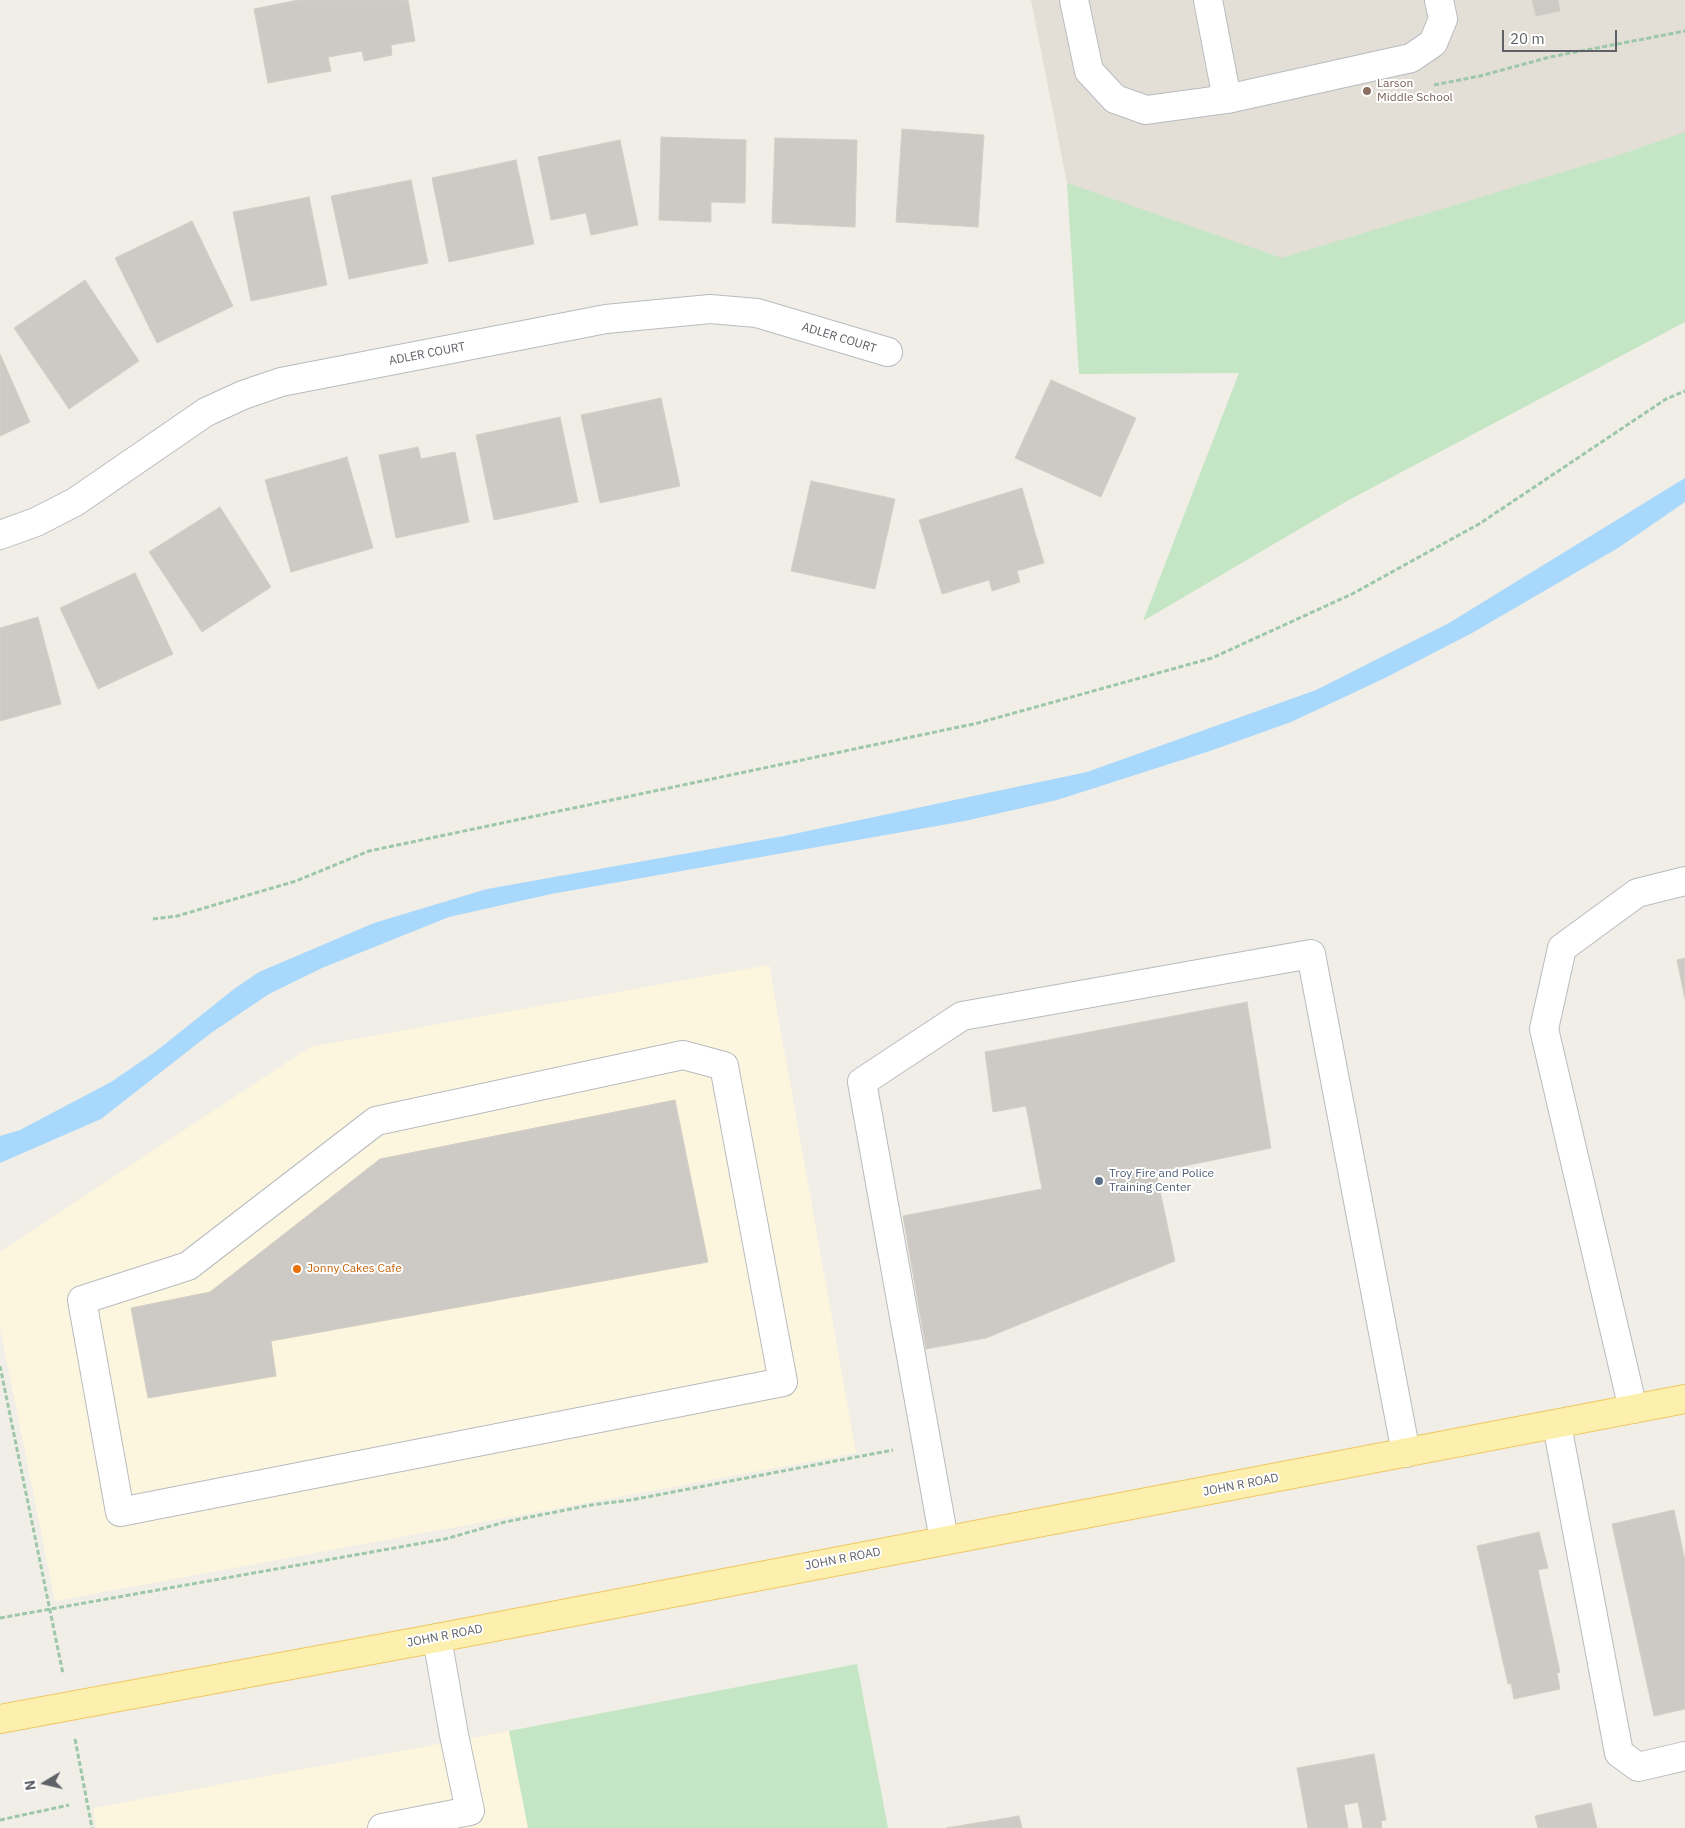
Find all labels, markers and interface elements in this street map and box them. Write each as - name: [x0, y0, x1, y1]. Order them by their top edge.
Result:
- scale bar: [1505, 20, 1620, 52]
- text: 20 m: [1510, 29, 1545, 48]
- place label: Larson Middle School: [1377, 77, 1453, 105]
- marker: Larson Middle School: [1361, 85, 1373, 97]
- street label: ADLER COURT: [800, 320, 878, 356]
- street label: ADLER COURT: [388, 340, 466, 368]
- place label: Troy Fire and Police Training Center: [1109, 1167, 1214, 1195]
- marker: Troy Fire and Police Training Center: [1093, 1175, 1105, 1187]
- place label: Jonny Cakes Cafe: [307, 1262, 402, 1276]
- marker: Jonny Cakes Cafe: [291, 1263, 303, 1275]
- street label: JOHN R ROAD: [1202, 1471, 1280, 1499]
- street label: JOHN R ROAD: [804, 1545, 882, 1573]
- street label: JOHN R ROAD: [406, 1622, 484, 1650]
- north arrow: [20, 1758, 70, 1808]
- text: N: [21, 1779, 40, 1792]

